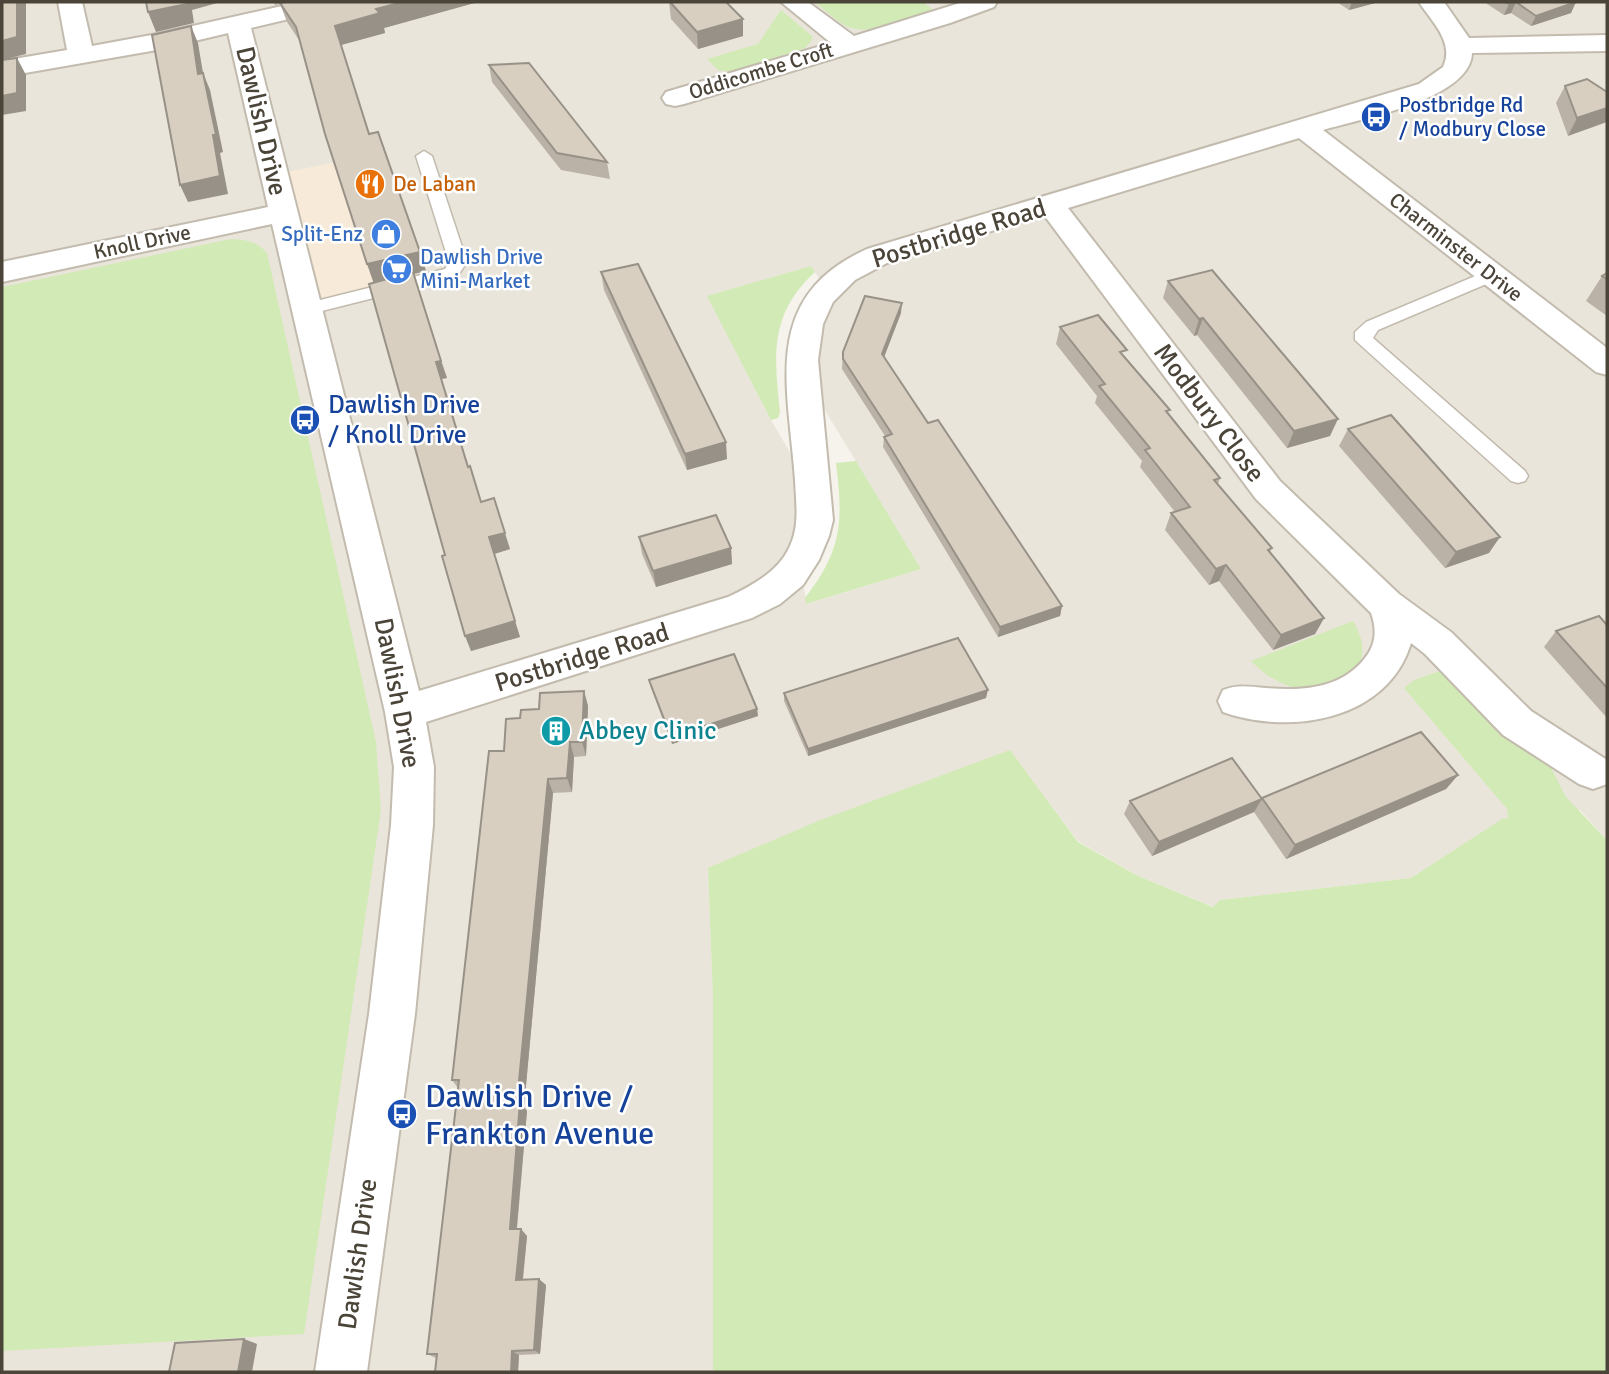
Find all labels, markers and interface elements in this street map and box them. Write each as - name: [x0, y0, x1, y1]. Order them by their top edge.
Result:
- street label: Oddicombe Croft: [686, 37, 837, 105]
- street label: Dawlish Drive: [228, 43, 294, 199]
- place label: Postbridge Rd / Modbury Close: [1399, 92, 1546, 142]
- bus stop icon: Postbridge Rd / Modbury Close: [1359, 100, 1393, 134]
- restaurant icon: De Laban: [353, 167, 387, 201]
- place label: De Laban: [393, 171, 476, 197]
- street label: Charminster Drive: [1384, 187, 1528, 307]
- street label: Postbridge Road: [868, 192, 1050, 276]
- shop icon: Split-Enz: [369, 217, 403, 251]
- street label: Knoll Drive: [91, 219, 193, 265]
- place label: Split-Enz: [281, 221, 363, 247]
- place label: Dawlish Drive Mini-Market: [420, 244, 543, 294]
- supermarket icon: Dawlish Drive Mini-Market: [380, 252, 414, 286]
- street label: Modbury Close: [1146, 337, 1272, 489]
- place label: Dawlish Drive / Knoll Drive: [328, 389, 480, 451]
- bus stop icon: Dawlish Drive / Knoll Drive: [288, 403, 322, 437]
- street label: Dawlish Drive: [367, 615, 427, 771]
- street label: Postbridge Road: [491, 616, 673, 700]
- building icon: Abbey Clinic: [539, 714, 573, 748]
- place label: Abbey Clinic: [579, 715, 717, 747]
- place label: Dawlish Drive / Frankton Avenue: [425, 1077, 654, 1153]
- bus stop icon: Dawlish Drive / Frankton Avenue: [385, 1097, 419, 1131]
- street label: Dawlish Drive: [332, 1176, 384, 1332]

